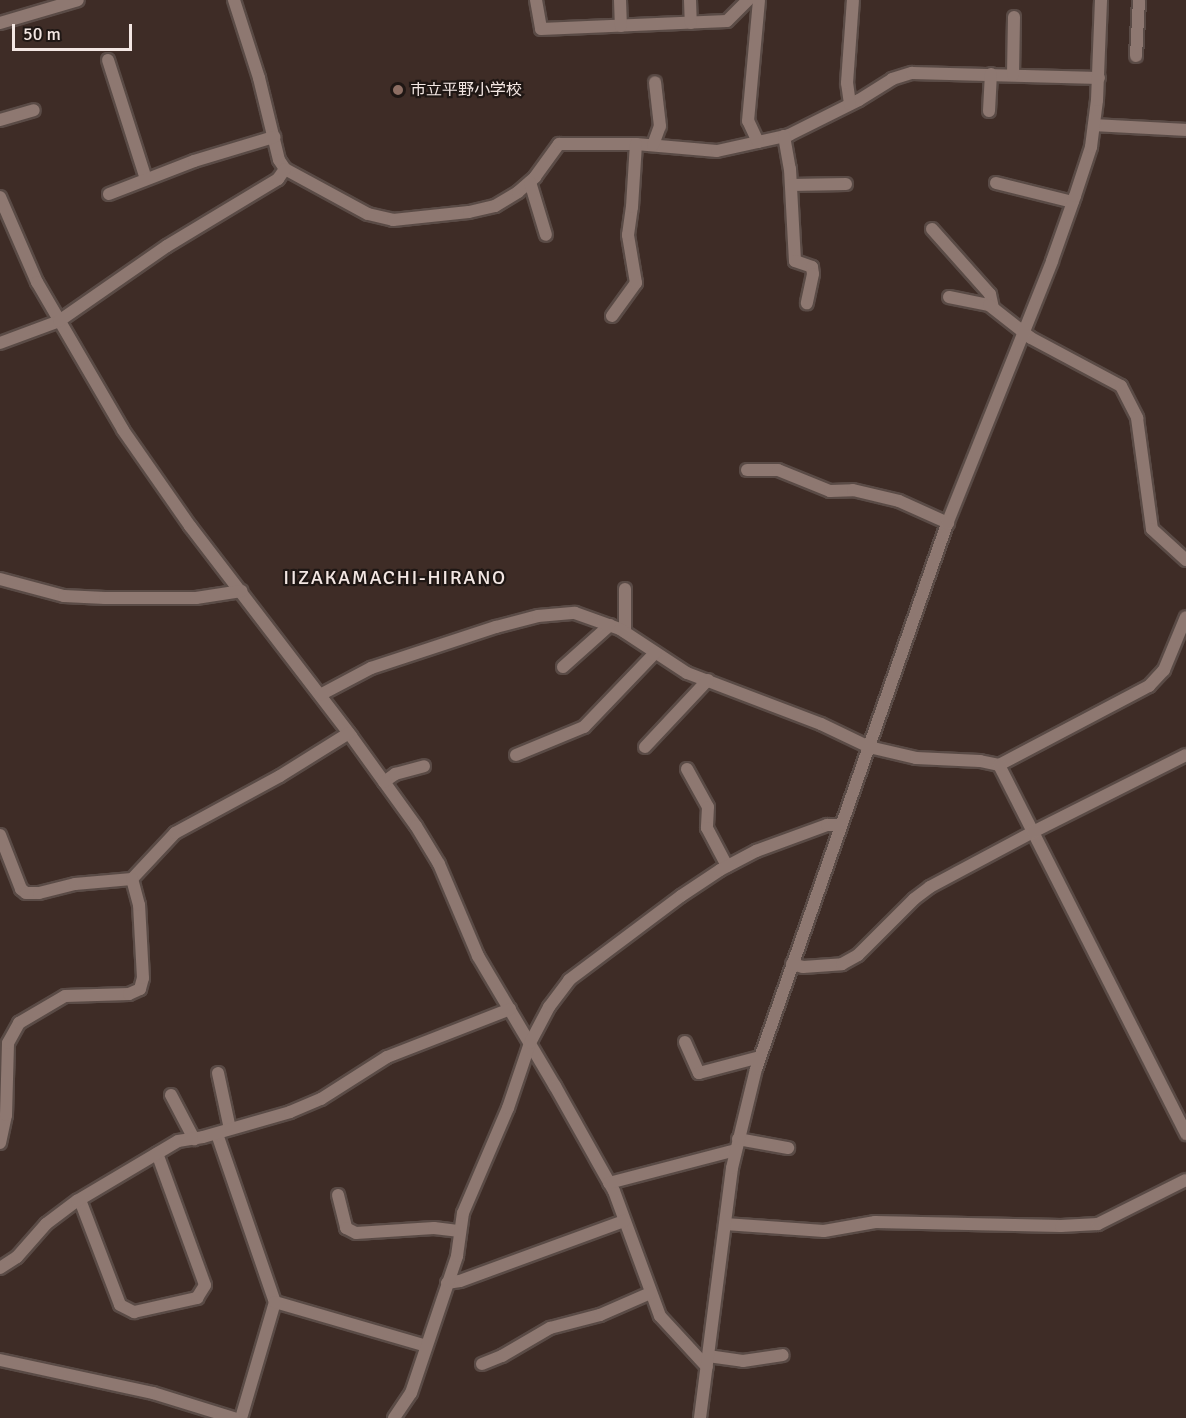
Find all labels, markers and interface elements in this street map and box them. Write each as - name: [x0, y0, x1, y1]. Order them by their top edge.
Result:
- scale bar: [15, 12, 135, 50]
- text: 50 m: [23, 23, 61, 45]
- place label: 市立平野小学校: [410, 80, 522, 100]
- marker: 市立平野小学校: [391, 83, 405, 97]
- district label: IIZAKAMACHI-HIRANO: [283, 565, 507, 589]

